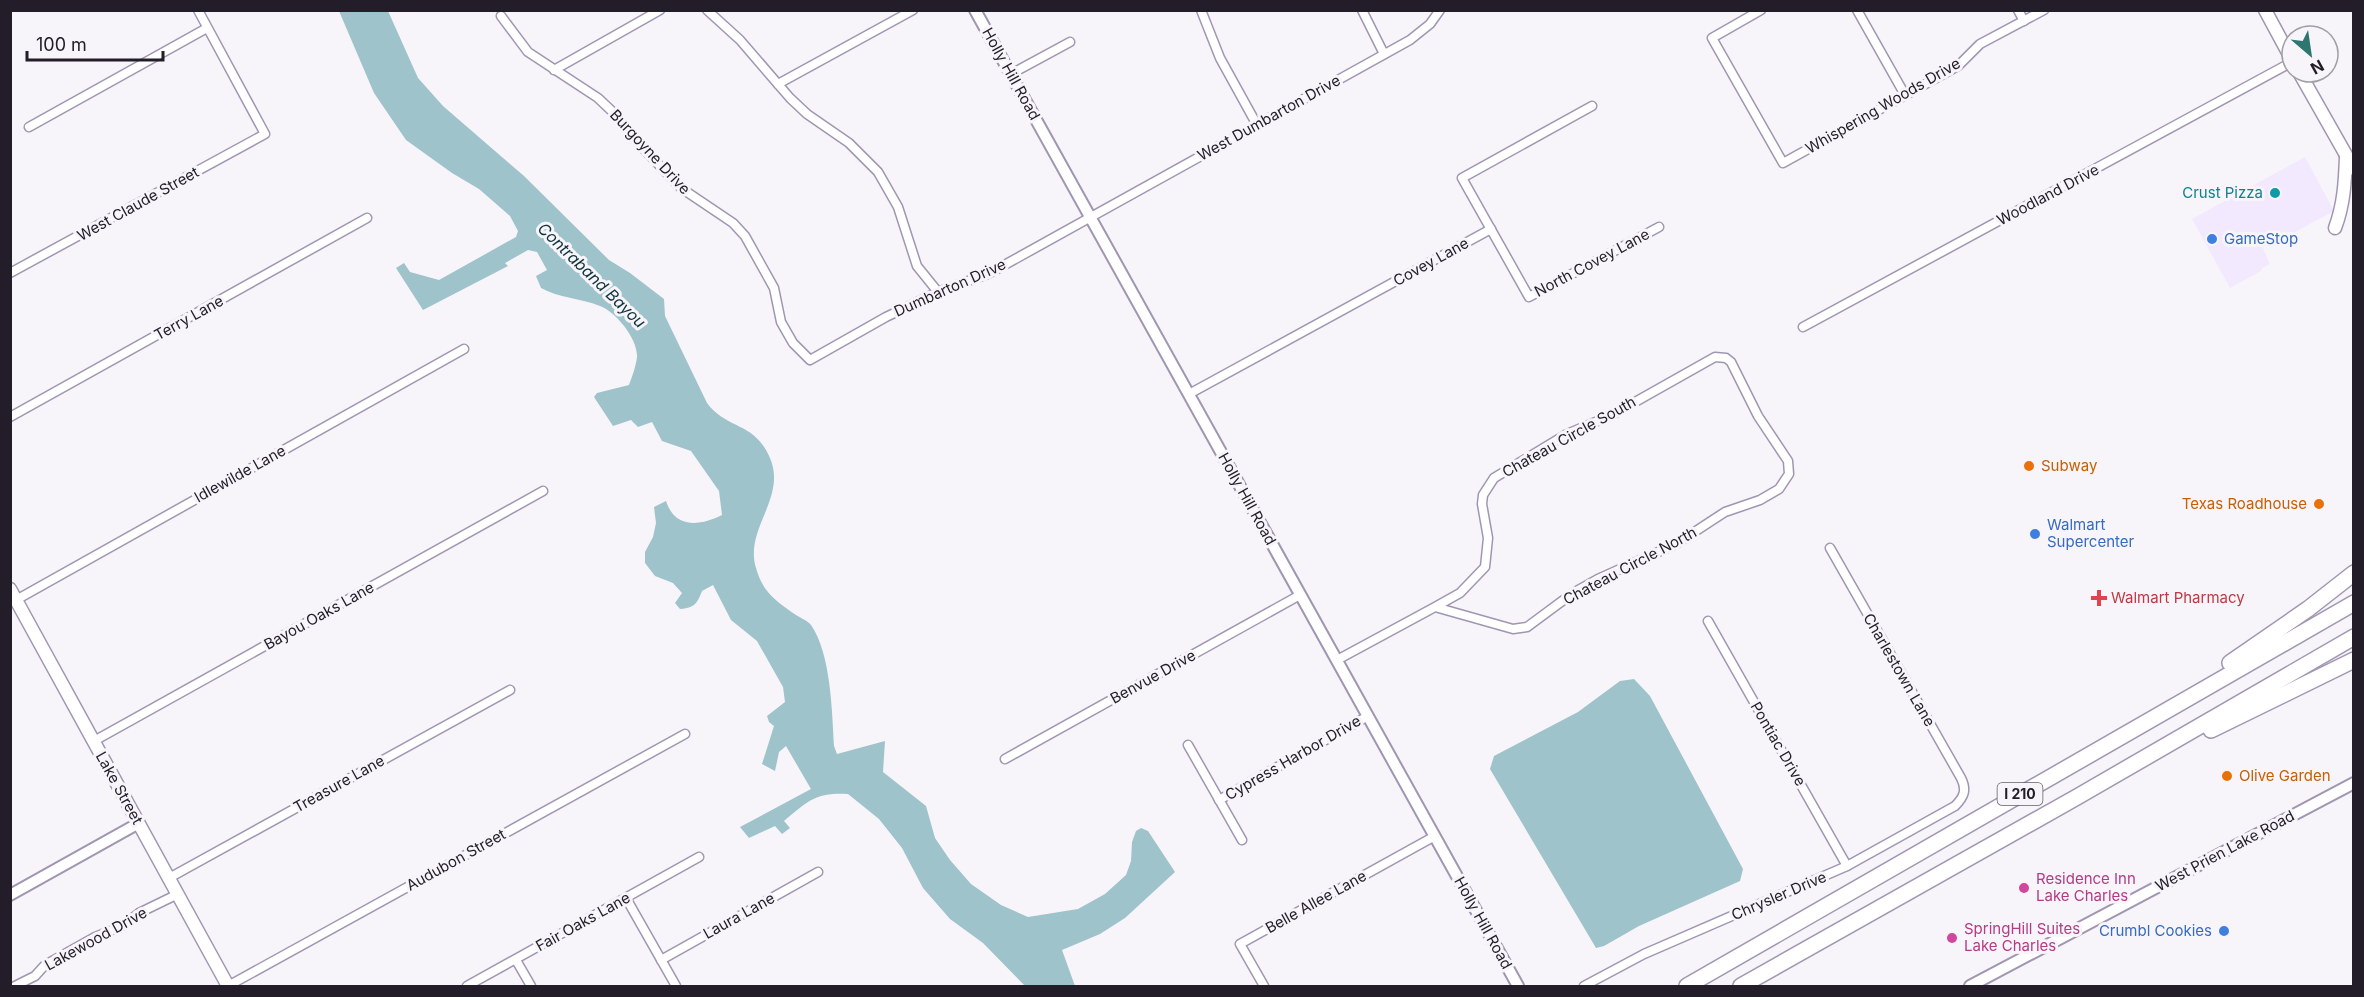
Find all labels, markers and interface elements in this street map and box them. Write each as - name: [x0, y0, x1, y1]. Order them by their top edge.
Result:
- scale bar: [27, 24, 164, 62]
- street label: Holly Hill Road: [978, 24, 1045, 123]
- north arrow: [2280, 24, 2340, 84]
- text: 100 m: [36, 34, 87, 55]
- street label: Whispering Woods Drive: [1802, 53, 1963, 158]
- text: N: [2307, 55, 2327, 79]
- street label: West Dumbarton Drive: [1194, 70, 1343, 165]
- street label: Burgoyne Drive: [606, 105, 695, 198]
- street label: Woodland Drive: [1994, 160, 2102, 229]
- street label: West Claude Street: [74, 162, 202, 245]
- place label: Crust Pizza: [2182, 183, 2263, 202]
- marker: Crust Pizza: [2268, 186, 2282, 200]
- water label: Contraband Bayou: [534, 218, 650, 332]
- street label: North Covey Lane: [1531, 224, 1653, 301]
- place label: GameStop: [2224, 229, 2298, 248]
- marker: GameStop: [2205, 232, 2219, 246]
- street label: Covey Lane: [1390, 233, 1472, 290]
- street label: Dumbarton Drive: [891, 254, 1009, 321]
- street label: Terry Lane: [151, 291, 227, 344]
- street label: Chateau Circle South: [1499, 392, 1639, 481]
- street label: Idlewilde Lane: [191, 441, 289, 506]
- street label: Holly Hill Road: [1214, 449, 1281, 548]
- place label: Subway: [2041, 456, 2098, 475]
- marker: Subway: [2022, 459, 2036, 473]
- place label: Texas Roadhouse: [2182, 494, 2307, 513]
- marker: Texas Roadhouse: [2312, 497, 2326, 511]
- place label: Walmart Supercenter: [2047, 515, 2135, 551]
- street label: Chateau Circle North: [1560, 522, 1700, 609]
- marker: Walmart Supercenter: [2028, 527, 2042, 541]
- street label: Bayou Oaks Lane: [260, 577, 377, 654]
- place label: Walmart Pharmacy: [2111, 588, 2245, 607]
- marker: Walmart Pharmacy: [2092, 591, 2106, 605]
- street label: Charlestown Lane: [1859, 610, 1940, 730]
- street label: Benvue Drive: [1107, 645, 1199, 708]
- street label: Pontiac Drive: [1747, 698, 1810, 789]
- street label: Cypress Harbor Drive: [1222, 711, 1364, 804]
- street label: Lake Street: [92, 748, 147, 827]
- street label: Treasure Lane: [290, 751, 388, 816]
- place label: Olive Garden: [2239, 766, 2331, 785]
- marker: Olive Garden: [2220, 769, 2234, 783]
- road number: I 210: [1998, 783, 2042, 805]
- street label: West Prien Lake Road: [2152, 806, 2298, 895]
- street label: Audubon Street: [403, 824, 509, 895]
- street label: Belle Allee Lane: [1262, 866, 1370, 937]
- street label: Chrysler Drive: [1728, 867, 1829, 924]
- place label: Residence Inn Lake Charles: [2036, 869, 2136, 905]
- street label: Holly Hill Road: [1450, 873, 1517, 972]
- marker: Residence Inn Lake Charles: [2017, 881, 2031, 895]
- street label: Fair Oaks Lane: [532, 888, 633, 955]
- street label: Laura Lane: [700, 888, 778, 943]
- street label: Lakewood Drive: [41, 903, 150, 974]
- place label: SpringHill Suites Lake Charles: [1964, 919, 2080, 955]
- place label: Crumbl Cookies: [2099, 921, 2212, 940]
- marker: Crumbl Cookies: [2217, 924, 2231, 938]
- marker: SpringHill Suites Lake Charles: [1945, 931, 1959, 945]

